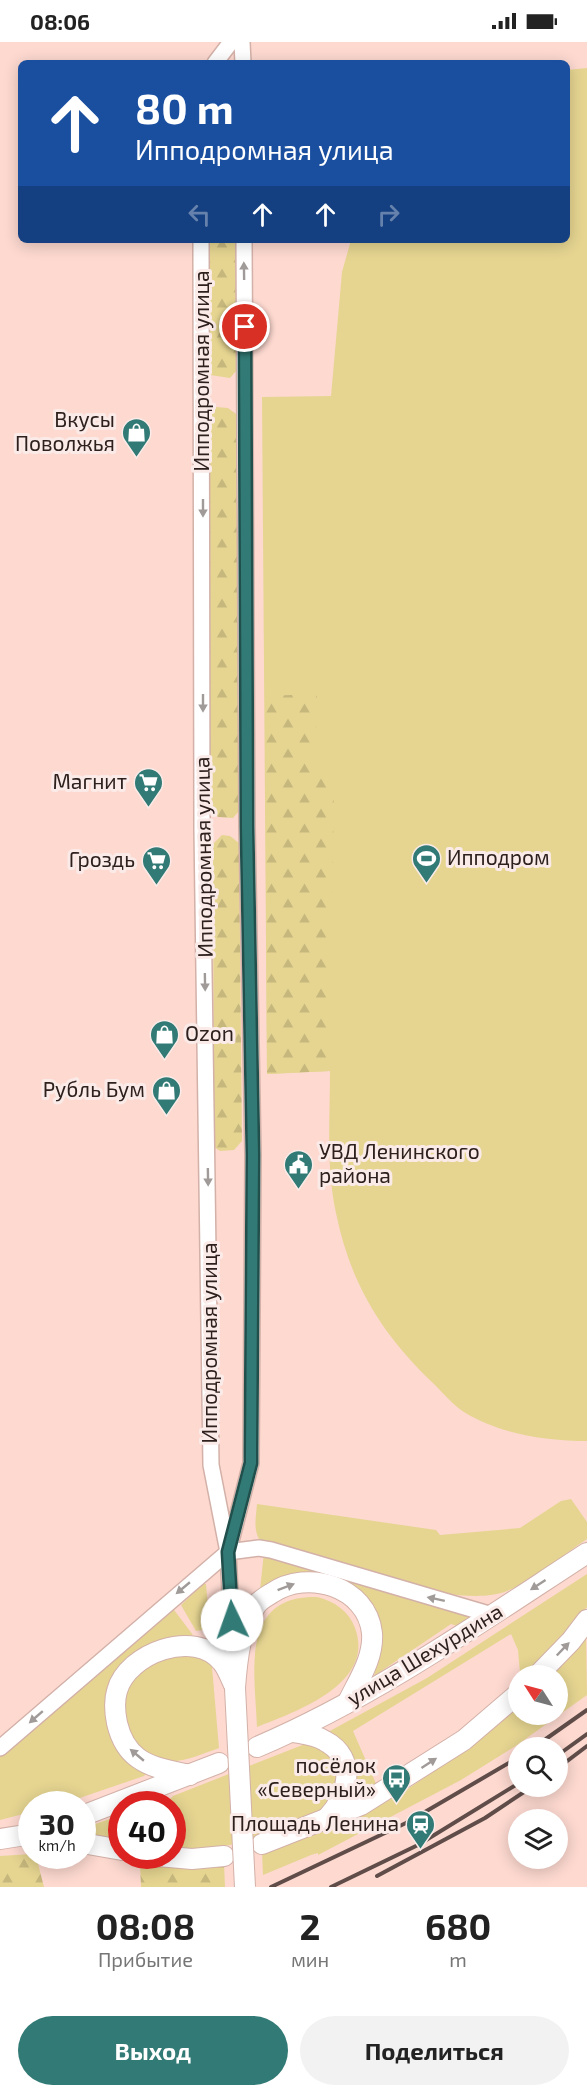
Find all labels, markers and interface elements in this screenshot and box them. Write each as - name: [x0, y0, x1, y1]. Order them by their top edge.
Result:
- text: 08:06: [30, 8, 90, 34]
- text: 80 m: [135, 82, 234, 132]
- icon: ahead: [36, 84, 114, 162]
- text: Ипподромная улица: [135, 133, 394, 165]
- icon: left: [183, 198, 216, 231]
- icon: ahead: [246, 198, 279, 231]
- icon: ahead: [309, 198, 342, 231]
- icon: right: [372, 198, 405, 231]
- one-way arrow: [239, 261, 249, 280]
- street label: Ипподромная улица: [188, 270, 214, 472]
- pin: [219, 301, 270, 352]
- icon: arrive: [228, 310, 261, 343]
- place label: Вкусы Поволжья: [15, 406, 115, 455]
- shop icon: Вкусы Поволжья: [120, 416, 152, 458]
- one-way arrow: [198, 499, 207, 518]
- one-way arrow: [198, 694, 208, 713]
- street label: Ипподромная улица: [188, 756, 218, 958]
- supermarket icon: Магнит: [132, 766, 164, 808]
- place label: Магнит: [52, 768, 127, 793]
- sports icon: Ипподром: [410, 842, 442, 884]
- supermarket icon: Гроздь: [140, 844, 172, 886]
- place label: Ипподром: [447, 844, 550, 869]
- place label: Гроздь: [69, 846, 135, 871]
- one-way arrow: [200, 973, 210, 992]
- shop icon: Ozon: [148, 1018, 180, 1060]
- place label: Ozon: [185, 1020, 234, 1045]
- shop icon: Рубль Бум: [150, 1074, 182, 1116]
- place label: Рубль Бум: [43, 1076, 145, 1102]
- place label: УВД Ленинского района: [319, 1138, 480, 1187]
- public building icon: УВД Ленинского района: [282, 1148, 314, 1190]
- one-way arrow: [204, 1168, 213, 1187]
- street label: Ипподромная улица: [196, 1242, 222, 1444]
- one-way arrow: [530, 1579, 546, 1590]
- one-way arrow: [277, 1581, 295, 1591]
- one-way arrow: [175, 1582, 191, 1595]
- position arrow: [200, 1588, 264, 1652]
- one-way arrow: [426, 1594, 445, 1603]
- street label: улица Шехурдина: [342, 1597, 507, 1711]
- one-way arrow: [556, 1642, 570, 1656]
- north arrow: [508, 1665, 568, 1725]
- map controls: [508, 1665, 568, 1869]
- one-way arrow: [29, 1710, 44, 1723]
- button: search: [508, 1737, 568, 1797]
- one-way arrow: [129, 1748, 145, 1761]
- place label: посёлок «Северный»: [258, 1752, 376, 1801]
- one-way arrow: [421, 1757, 437, 1768]
- bus stop icon: посёлок «Северный»: [381, 1762, 413, 1804]
- speed limit sign: 40: [108, 1791, 186, 1869]
- text: 30: [39, 1805, 75, 1841]
- station icon: Площадь Ленина: [404, 1808, 436, 1850]
- button: layers: [508, 1809, 568, 1869]
- place label: Площадь Ленина: [231, 1810, 399, 1835]
- text: km/h: [38, 1836, 76, 1854]
- text: 08:08: [96, 1904, 195, 1947]
- text: 2: [300, 1904, 321, 1947]
- text: 680: [425, 1904, 491, 1947]
- text: Прибытие: [98, 1947, 193, 1971]
- text: мин: [291, 1947, 329, 1971]
- text: m: [449, 1947, 467, 1971]
- button: Выход: [18, 2016, 288, 2085]
- button: Поделиться: [300, 2016, 569, 2085]

